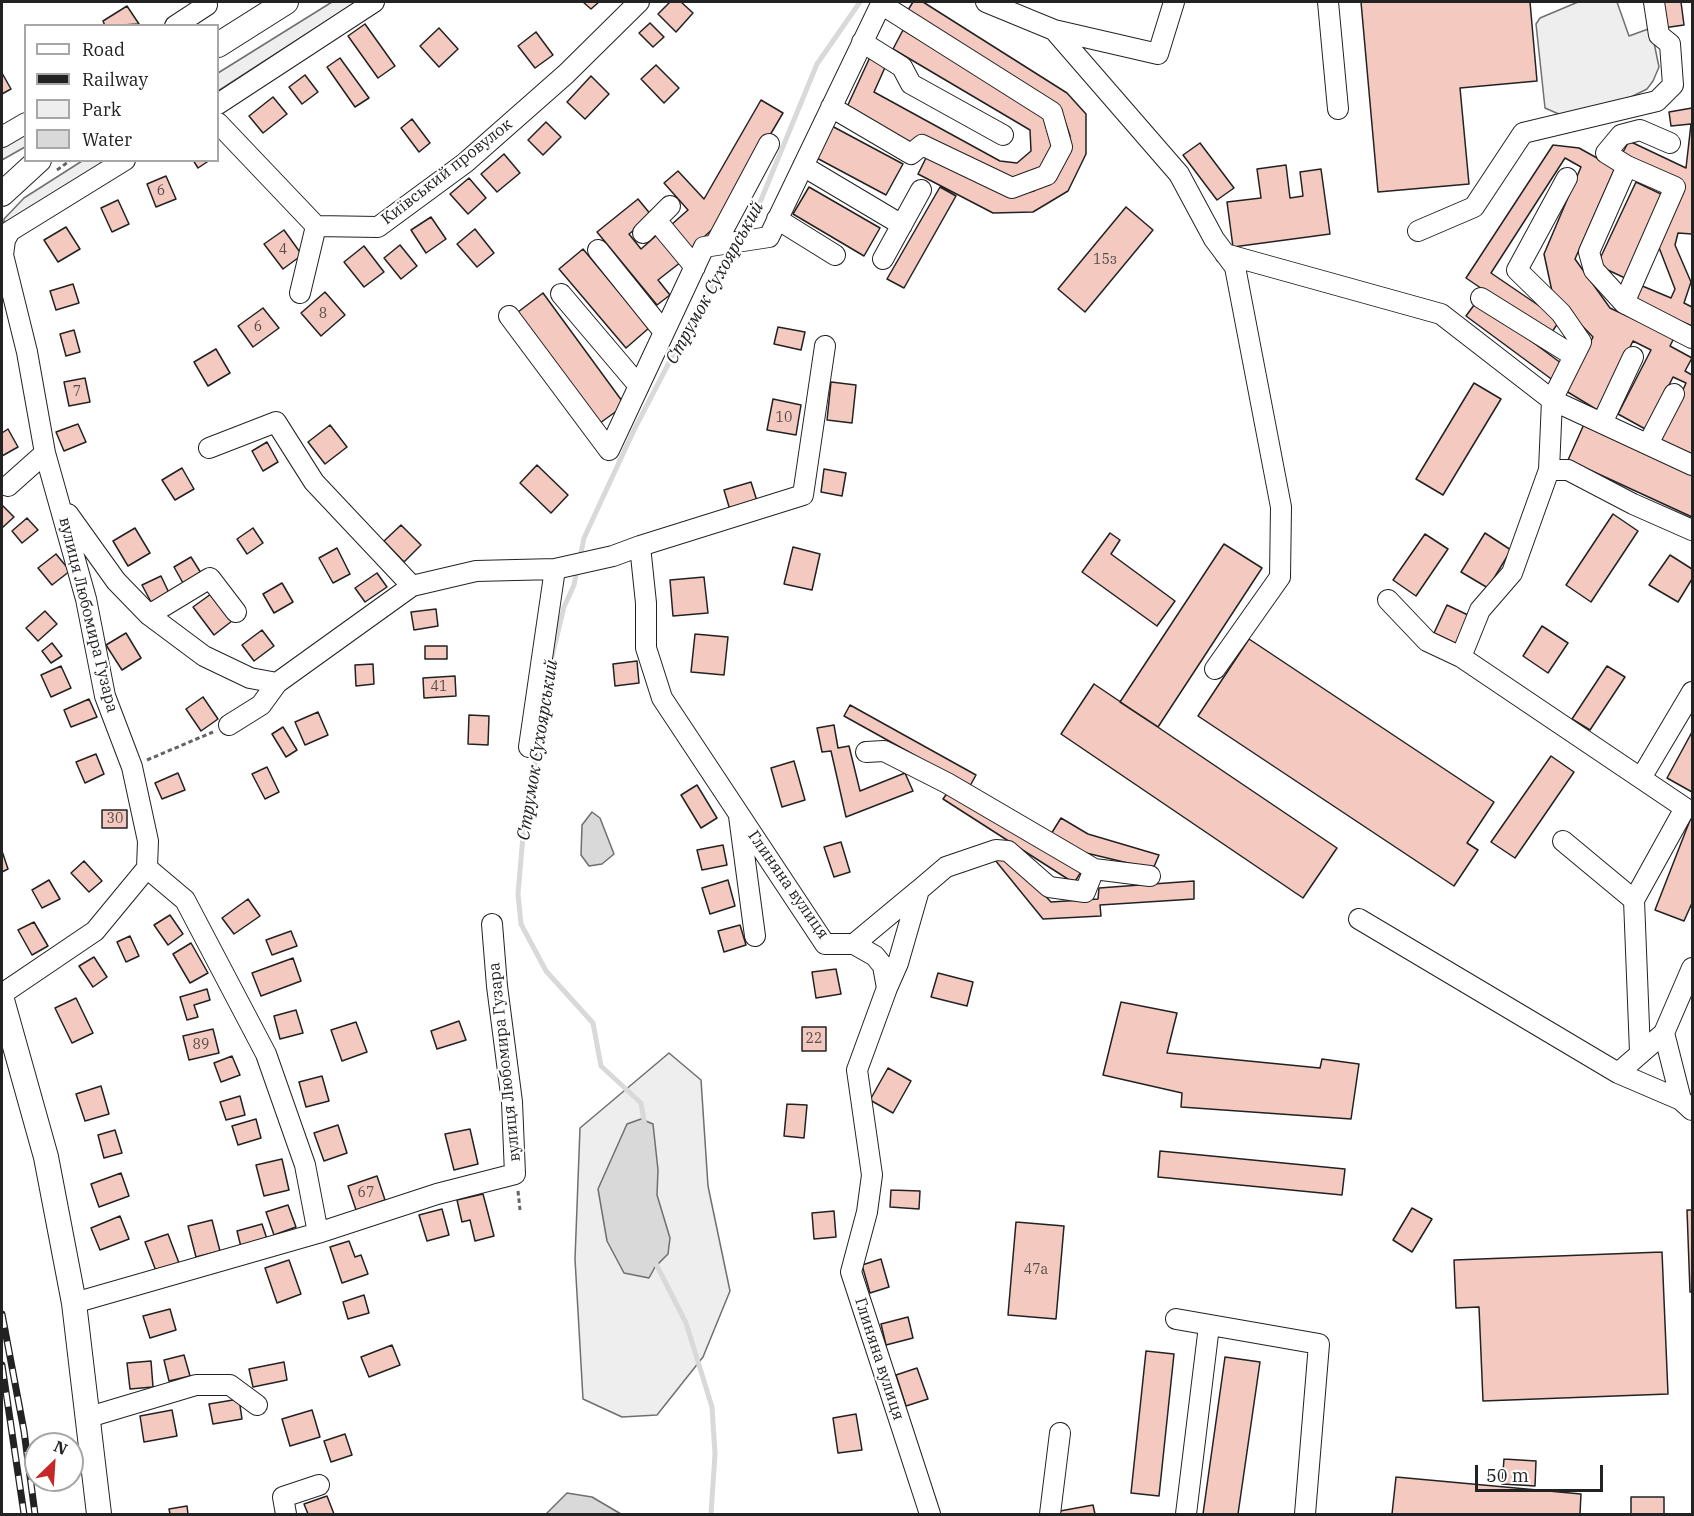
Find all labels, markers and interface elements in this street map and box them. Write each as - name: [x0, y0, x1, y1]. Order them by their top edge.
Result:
- legend: [24, 24, 219, 162]
- text: Road: [82, 38, 125, 61]
- text: Railway: [82, 68, 148, 91]
- text: Park: [82, 98, 121, 121]
- street label: Київський провулок: [378, 115, 516, 229]
- text: Water: [82, 128, 132, 151]
- house number: 6: [157, 183, 165, 199]
- water label: Струмок Сухоярський: [661, 198, 769, 368]
- house number: 4: [279, 242, 287, 258]
- house number: 15з: [1093, 252, 1117, 268]
- house number: 8: [319, 306, 327, 322]
- house number: 6: [254, 319, 262, 335]
- house number: 7: [73, 384, 81, 400]
- house number: 10: [776, 410, 792, 426]
- street label: вулиця Любомира Гузара: [54, 515, 122, 715]
- water label: Струмок Сухоярський: [513, 658, 563, 842]
- house number: 41: [431, 679, 447, 695]
- house number: 30: [107, 811, 123, 827]
- street label: Глиняна вулиця: [744, 827, 832, 943]
- street label: вулиця Любомира Гузара: [485, 961, 525, 1163]
- house number: 22: [806, 1031, 822, 1047]
- house number: 89: [193, 1037, 209, 1053]
- house number: 67: [358, 1185, 374, 1201]
- house number: 47а: [1024, 1262, 1048, 1278]
- street label: Глиняна вулиця: [850, 1295, 908, 1423]
- north arrow: [24, 1432, 84, 1492]
- text: N: [51, 1436, 71, 1459]
- scale bar: [1478, 1453, 1606, 1491]
- text: 50 m: [1486, 1464, 1529, 1487]

